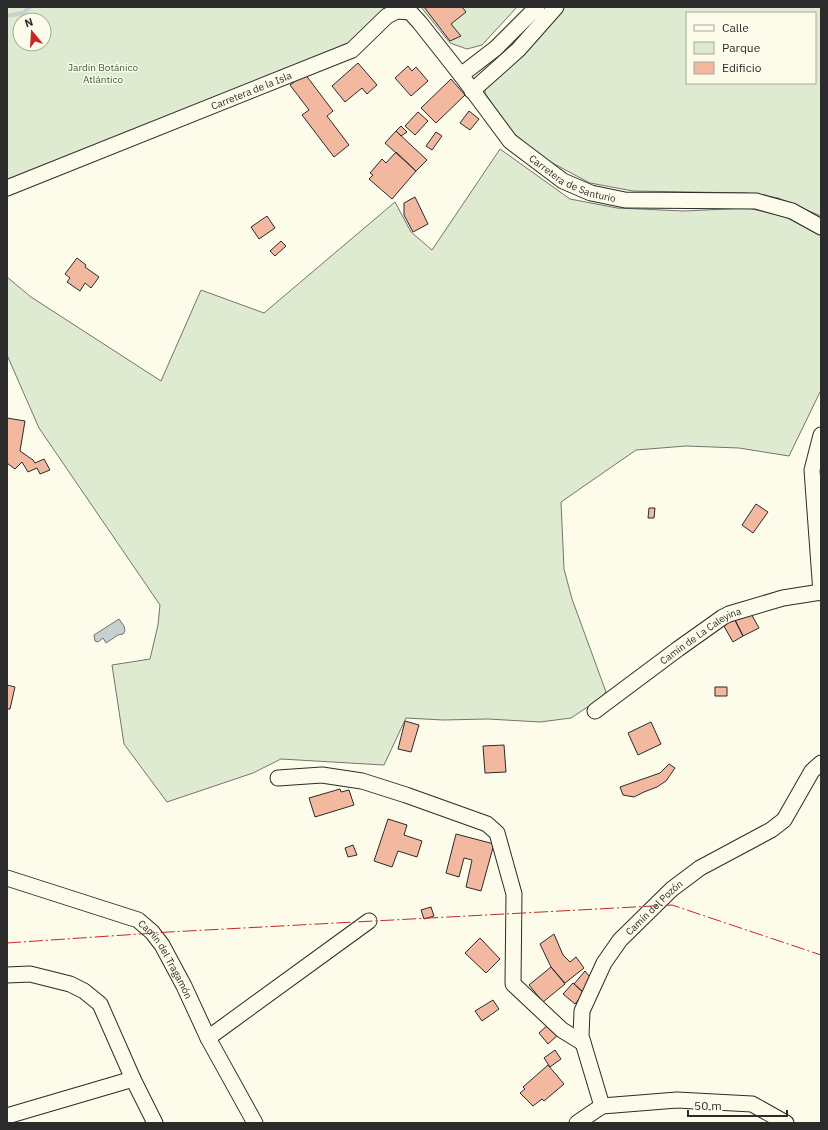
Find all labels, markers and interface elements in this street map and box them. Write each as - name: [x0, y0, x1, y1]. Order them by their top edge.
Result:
- north arrow: [12, 12, 52, 52]
- legend: [686, 12, 816, 84]
- text: N: [23, 15, 35, 30]
- text: Calle: [722, 20, 749, 35]
- text: Parque: [722, 40, 761, 55]
- text: Edificio: [722, 60, 762, 75]
- park label: Jardín Botánico Atlántico: [68, 61, 138, 86]
- street label: Carretera de la Isla: [209, 68, 294, 112]
- street label: Carretera de Santurio: [527, 151, 618, 205]
- street label: Camín de La Caleyina: [657, 604, 743, 667]
- street label: Camín del Pozón: [622, 877, 685, 938]
- street label: Camín del Tragamón: [136, 917, 195, 1001]
- scale bar: [688, 1092, 787, 1118]
- text: 50 m: [694, 1098, 722, 1113]

